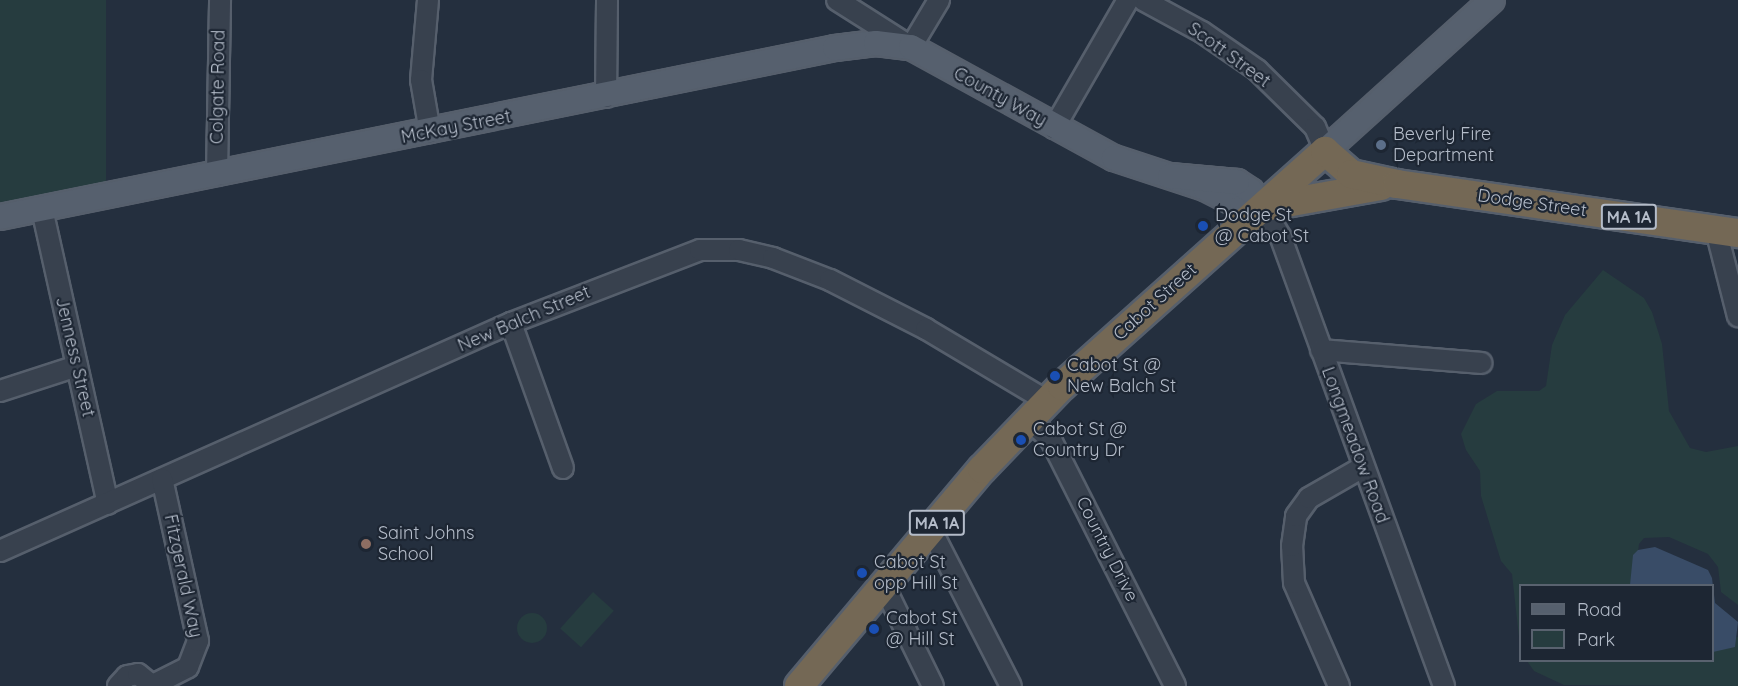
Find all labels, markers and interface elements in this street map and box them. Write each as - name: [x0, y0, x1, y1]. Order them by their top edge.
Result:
- street label: Scott Street: [1184, 18, 1274, 92]
- street label: Colgate Road: [206, 30, 230, 144]
- street label: County Way: [950, 63, 1050, 131]
- street label: McKay Street: [399, 106, 513, 148]
- place label: Beverly Fire Department: [1393, 124, 1494, 166]
- marker: Beverly Fire Department: [1374, 138, 1388, 152]
- street label: Dodge Street: [1476, 185, 1588, 221]
- road number: MA 1A: [1600, 204, 1658, 230]
- place label: Dodge St @ Cabot St: [1215, 205, 1309, 248]
- marker: Dodge St @ Cabot St: [1196, 219, 1210, 233]
- street label: Cabot Street: [1109, 259, 1201, 345]
- street label: New Balch Street: [454, 281, 594, 357]
- street label: Jenness Street: [51, 295, 99, 419]
- place label: Cabot St @ New Balch St: [1067, 355, 1176, 398]
- street label: Longmeadow Road: [1317, 364, 1393, 526]
- marker: Cabot St @ New Balch St: [1048, 369, 1062, 383]
- place label: Cabot St @ Country Dr: [1033, 419, 1127, 462]
- marker: Cabot St @ Country Dr: [1014, 433, 1028, 447]
- street label: Country Drive: [1071, 493, 1143, 605]
- road number: MA 1A: [908, 510, 966, 536]
- street label: Fitzgerald Way: [159, 512, 207, 640]
- place label: Saint Johns School: [378, 523, 475, 566]
- marker: Saint Johns School: [359, 537, 373, 551]
- place label: Cabot St opp Hill St: [874, 552, 958, 594]
- marker: Cabot St opp Hill St: [855, 566, 869, 580]
- legend: [1519, 584, 1714, 662]
- text: Road: [1577, 598, 1622, 621]
- place label: Cabot St @ Hill St: [886, 608, 958, 650]
- marker: Cabot St @ Hill St: [867, 622, 881, 636]
- text: Park: [1577, 628, 1615, 651]

